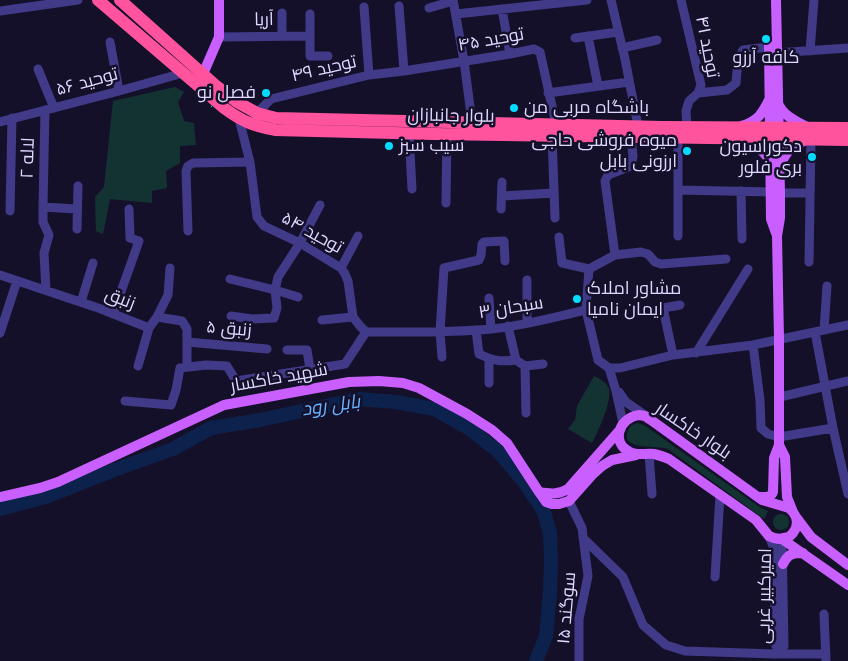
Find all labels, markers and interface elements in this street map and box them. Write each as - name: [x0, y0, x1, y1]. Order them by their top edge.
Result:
- street label: آریا: [254, 9, 274, 31]
- street label: توحید ۴۱: [690, 14, 724, 80]
- street label: توحید ۴۵: [456, 24, 526, 56]
- marker: کافه آرزو: [760, 33, 772, 45]
- place label: کافه آرزو: [733, 47, 799, 69]
- street label: توحید ۴۹: [289, 51, 359, 87]
- street label: توحید ۵۶: [54, 63, 120, 101]
- place label: فصل نو: [197, 82, 256, 104]
- marker: فصل نو: [260, 87, 272, 99]
- place label: باشگاه مربی من: [524, 97, 649, 119]
- marker: باشگاه مربی من: [508, 102, 520, 114]
- street label: بلوار جانبازان: [407, 104, 495, 128]
- place label: میوه فروشی حاجی ارزونی بابل: [531, 130, 677, 172]
- place label: سیب سبز: [399, 135, 464, 157]
- place label: دکوراسیون بری فلور: [720, 136, 802, 178]
- street label: لاله ۲: [16, 137, 40, 179]
- marker: سیب سبز: [383, 140, 395, 152]
- marker: میوه فروشی حاجی ارزونی بابل: [681, 145, 693, 157]
- marker: دکوراسیون بری فلور: [806, 151, 818, 163]
- street label: توحید ۵۴: [278, 207, 346, 259]
- place label: مشاور املاک ایمان نامیا: [587, 278, 681, 320]
- street label: زنبق: [102, 283, 138, 315]
- street label: سبحان ۳: [477, 292, 545, 324]
- marker: مشاور املاک ایمان نامیا: [571, 293, 583, 305]
- street label: زنبق ۵: [205, 316, 253, 342]
- street label: شهید خاکسار: [229, 359, 329, 397]
- water label: بابل رود: [300, 391, 362, 421]
- street label: بلوار خاکسار: [651, 398, 735, 464]
- street label: امیرکبیر غربی: [753, 548, 777, 644]
- street label: سوگند ۱۵: [553, 571, 581, 645]

